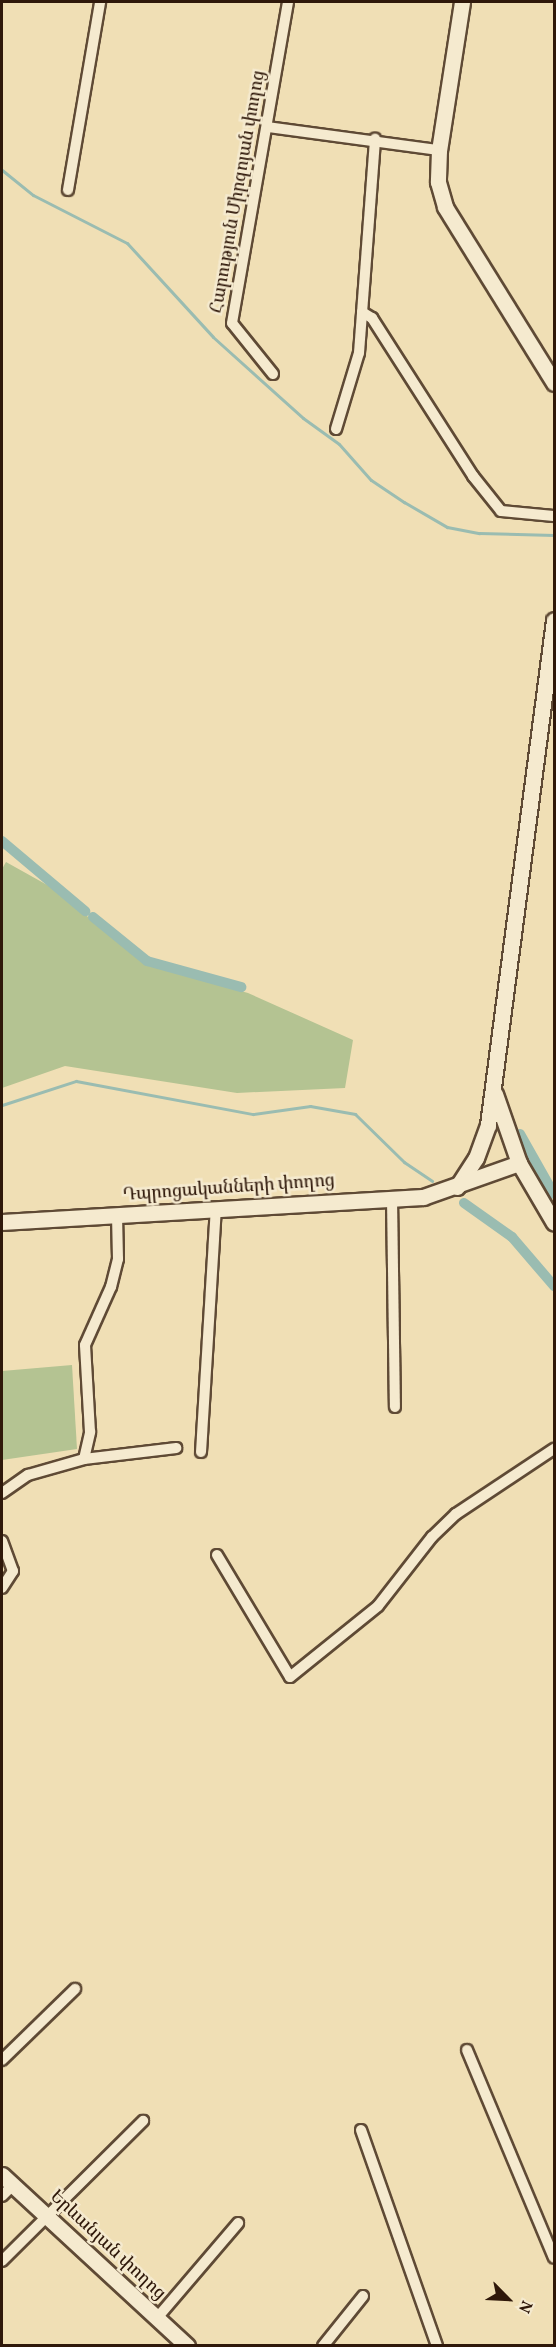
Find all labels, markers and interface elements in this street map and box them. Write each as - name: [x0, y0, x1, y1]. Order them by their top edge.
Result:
- street label: Հարություն Միրզոյան փողոց: [207, 69, 271, 315]
- street label: Դպրոցականների փողոց: [122, 1171, 336, 1207]
- street label: Երևանյան փողոց: [45, 2187, 169, 2305]
- north arrow: [478, 2269, 538, 2329]
- text: N: [512, 2297, 537, 2316]

